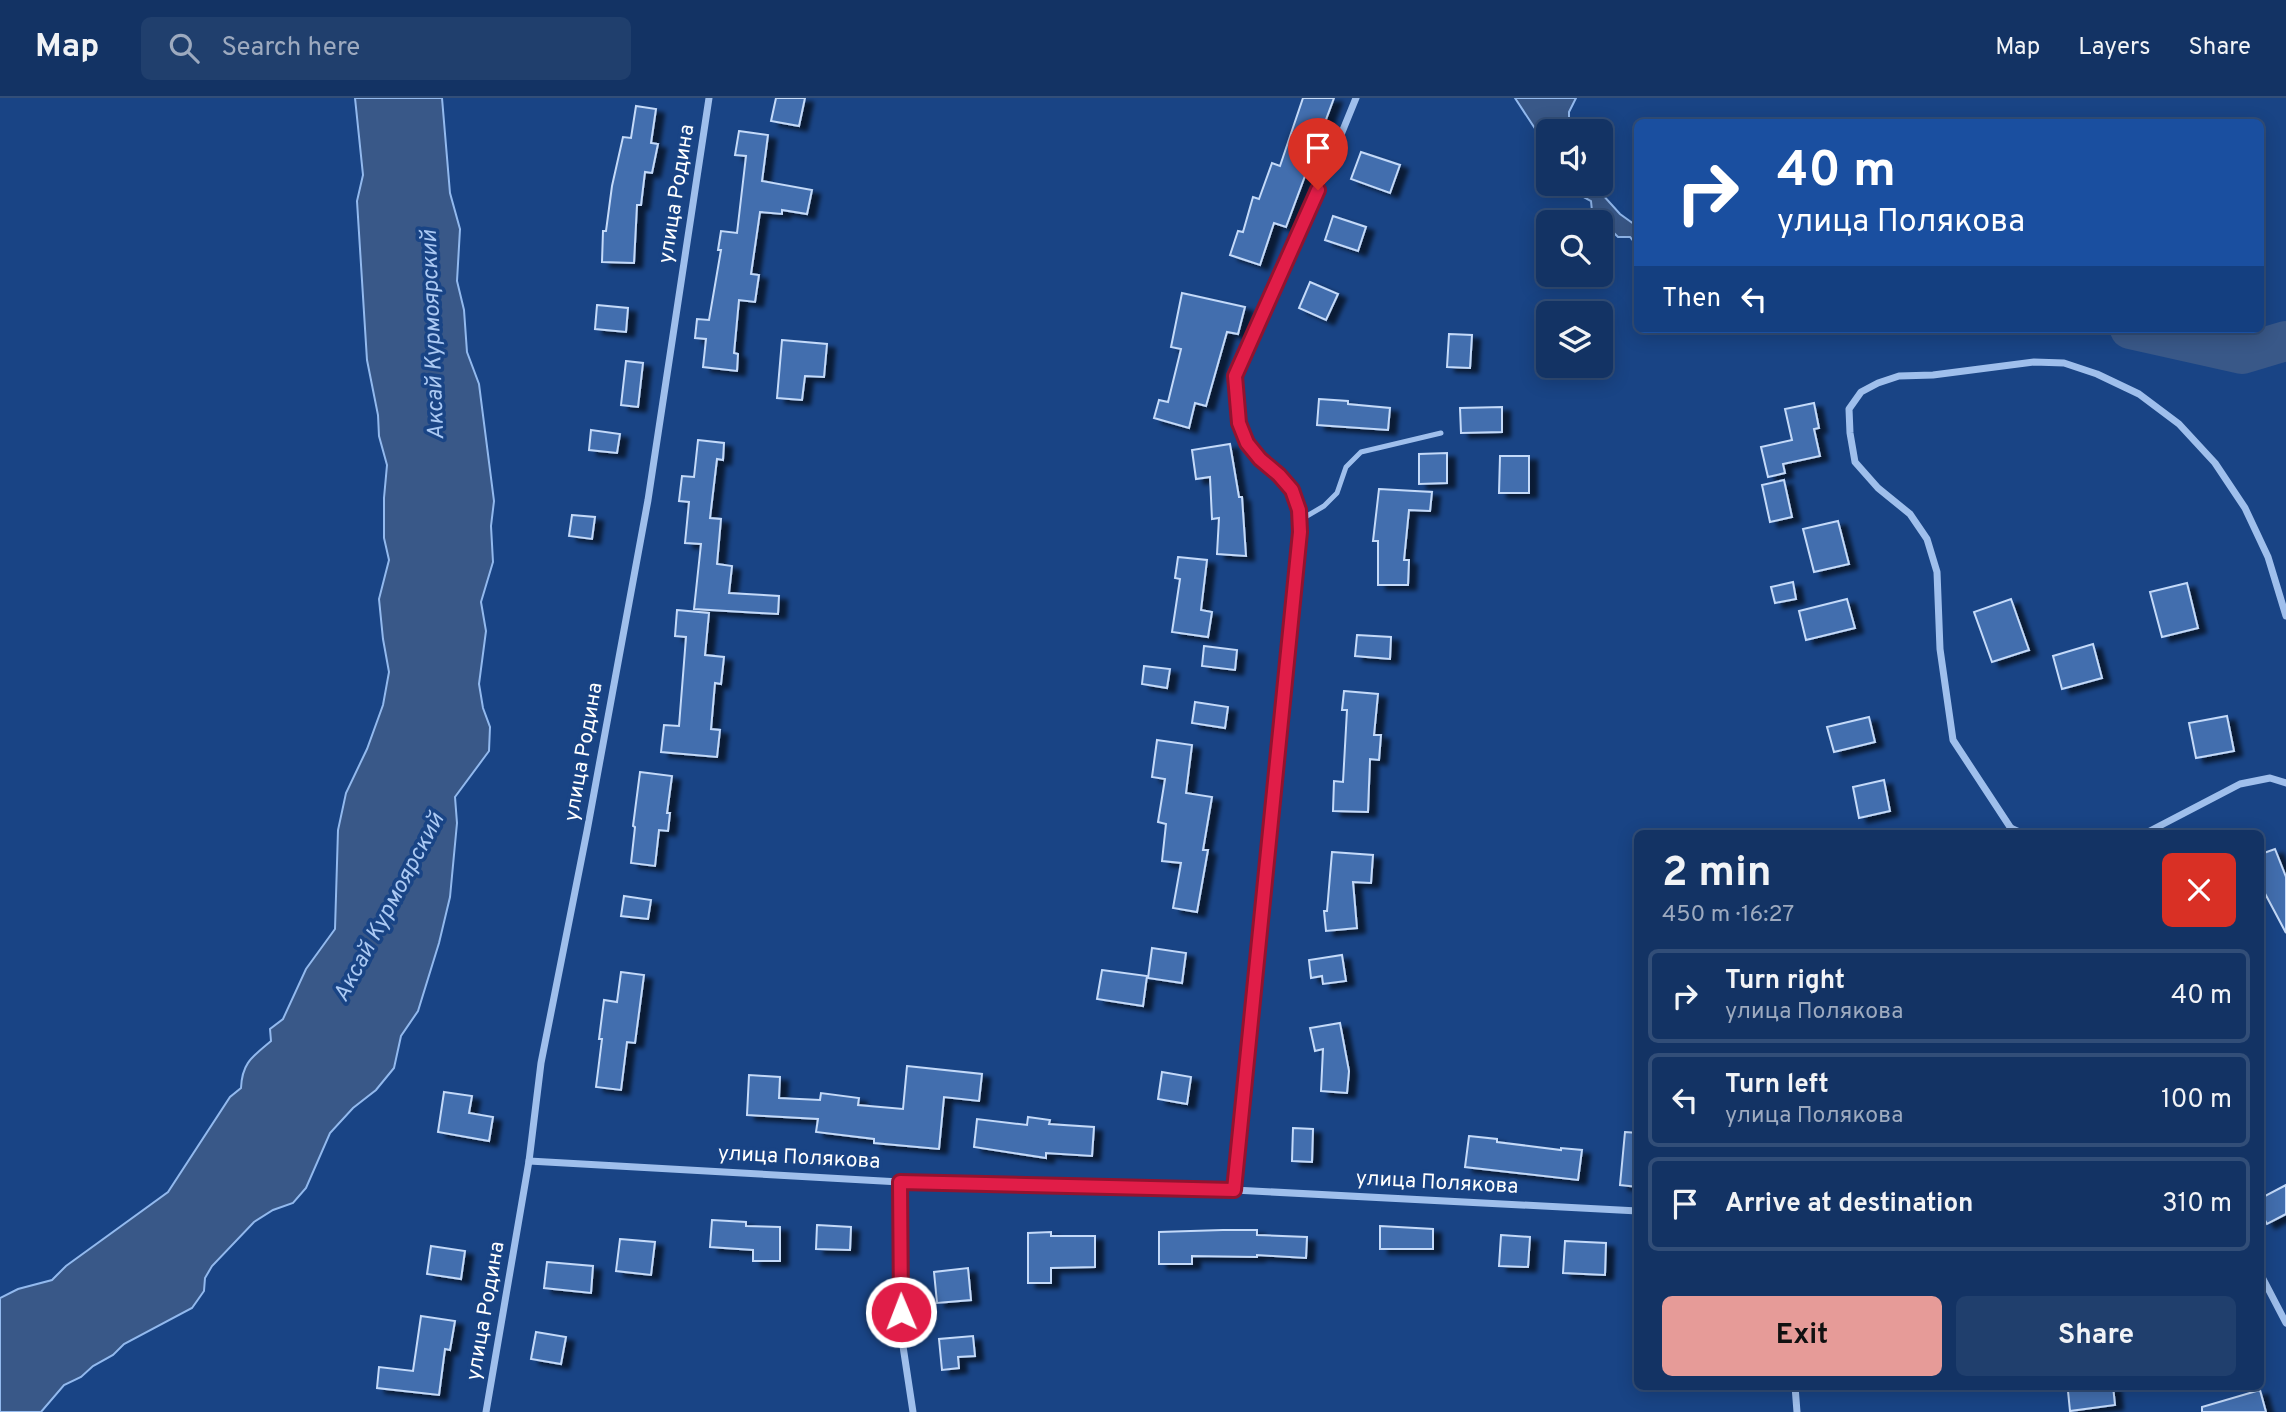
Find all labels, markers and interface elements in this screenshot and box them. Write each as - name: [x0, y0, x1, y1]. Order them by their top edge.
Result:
- search box: [141, 17, 631, 80]
- text: Map: [35, 27, 99, 69]
- icon: search: [165, 29, 203, 67]
- text: Search here: [221, 32, 360, 65]
- text: Map: [1995, 33, 2040, 63]
- text: Layers: [2078, 33, 2150, 63]
- text: Share: [2188, 33, 2251, 63]
- pin: [1288, 118, 1348, 190]
- map controls: [1536, 119, 1613, 378]
- button: sound: [1536, 119, 1613, 196]
- street label: улица Родина: [653, 122, 701, 266]
- icon: arrive: [1299, 129, 1337, 167]
- text: 40 m: [1777, 142, 1896, 204]
- icon: right: [1662, 147, 1753, 238]
- text: улица Полякова: [1777, 203, 2025, 243]
- button: search: [1536, 210, 1613, 287]
- water label: Аксай Курмоярский: [416, 229, 452, 440]
- icon: left: [1735, 280, 1773, 318]
- text: Then: [1662, 283, 1721, 316]
- button: layers: [1536, 301, 1613, 378]
- street label: улица Родина: [558, 680, 610, 824]
- water label: Аксай Курмоярский: [328, 808, 452, 1007]
- text: 2 min: [1662, 848, 1772, 901]
- button: close: [2162, 853, 2236, 927]
- text: 450 m · 16:27: [1662, 901, 1794, 930]
- text: Turn right: [1725, 965, 1845, 998]
- icon: right: [1666, 977, 1704, 1015]
- text: 40 m: [2171, 980, 2232, 1013]
- text: улица Полякова: [1725, 998, 1903, 1027]
- text: Turn left: [1725, 1069, 1829, 1102]
- icon: left: [1666, 1081, 1704, 1119]
- text: 100 m: [2161, 1084, 2232, 1117]
- text: улица Полякова: [1725, 1102, 1903, 1131]
- street label: улица Полякова: [717, 1140, 881, 1176]
- street label: улица Полякова: [1355, 1165, 1519, 1201]
- icon: arrive: [1666, 1185, 1704, 1223]
- text: Arrive at destination: [1725, 1188, 1973, 1221]
- text: 310 m: [2162, 1188, 2232, 1221]
- street label: улица Родина: [460, 1239, 512, 1383]
- position arrow: [864, 1275, 938, 1349]
- button: Exit: [1662, 1296, 1942, 1376]
- button: Share: [1956, 1296, 2236, 1376]

